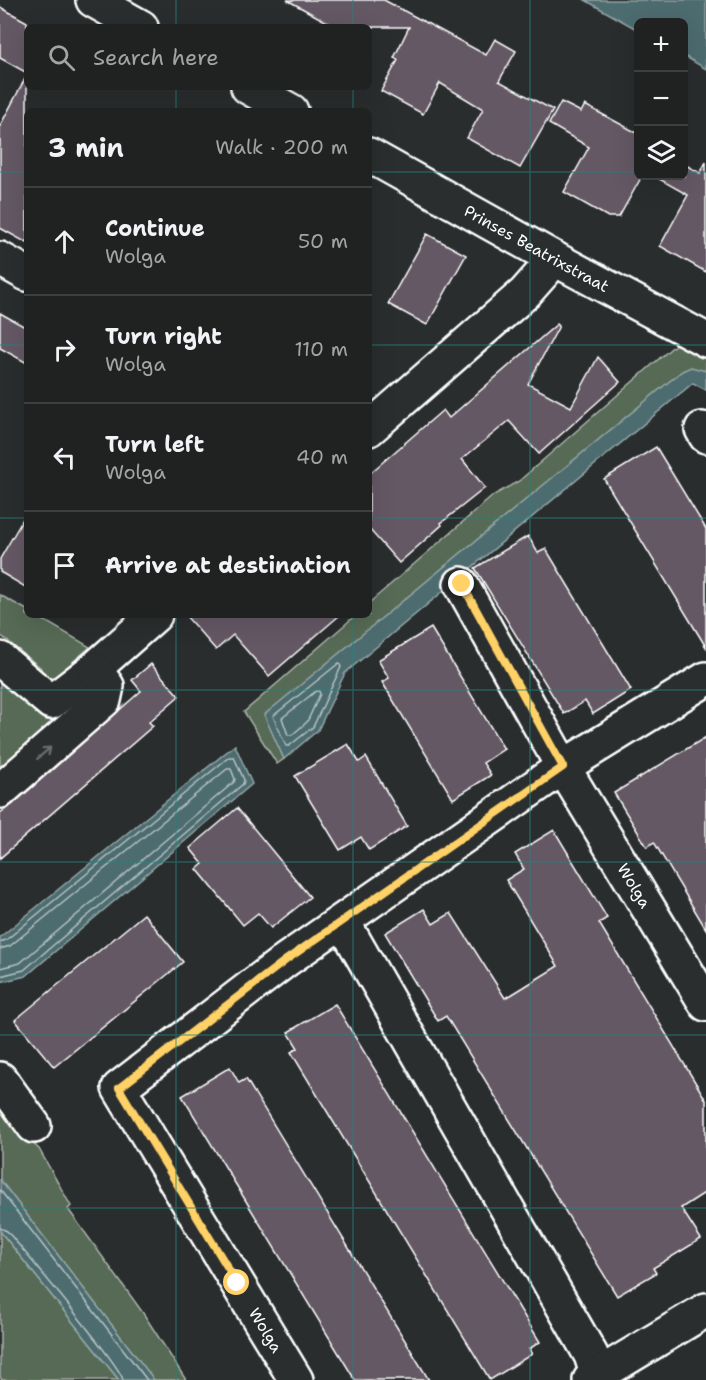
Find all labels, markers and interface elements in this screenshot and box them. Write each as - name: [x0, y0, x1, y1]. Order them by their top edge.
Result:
- map controls: [634, 18, 688, 180]
- button: +: [634, 18, 688, 72]
- search box: [24, 24, 372, 90]
- icon: search: [45, 41, 78, 74]
- text: Search here: [93, 43, 219, 72]
- button: −: [634, 72, 688, 126]
- button: layers: [634, 126, 688, 180]
- text: 3 min: [48, 130, 124, 165]
- text: Walk · 200 m: [215, 134, 348, 160]
- street label: Prinses Beatrixstraat: [460, 200, 613, 297]
- text: Continue: [105, 214, 205, 243]
- icon: ahead: [48, 225, 81, 258]
- text: 50 m: [298, 228, 348, 254]
- text: Wolga: [105, 243, 166, 269]
- text: Turn right: [105, 322, 222, 351]
- icon: right: [48, 333, 81, 366]
- text: 110 m: [294, 336, 348, 362]
- text: Wolga: [105, 351, 166, 377]
- text: Turn left: [105, 430, 204, 459]
- icon: left: [48, 441, 81, 474]
- text: 40 m: [296, 444, 348, 470]
- text: Wolga: [105, 459, 166, 485]
- icon: arrive: [48, 549, 81, 582]
- text: Arrive at destination: [105, 551, 351, 580]
- route end: [448, 570, 474, 596]
- one-way arrow: [36, 746, 51, 760]
- street label: Wolga: [613, 860, 656, 912]
- route start: [223, 1269, 249, 1295]
- street label: Wolga: [244, 1304, 287, 1357]

